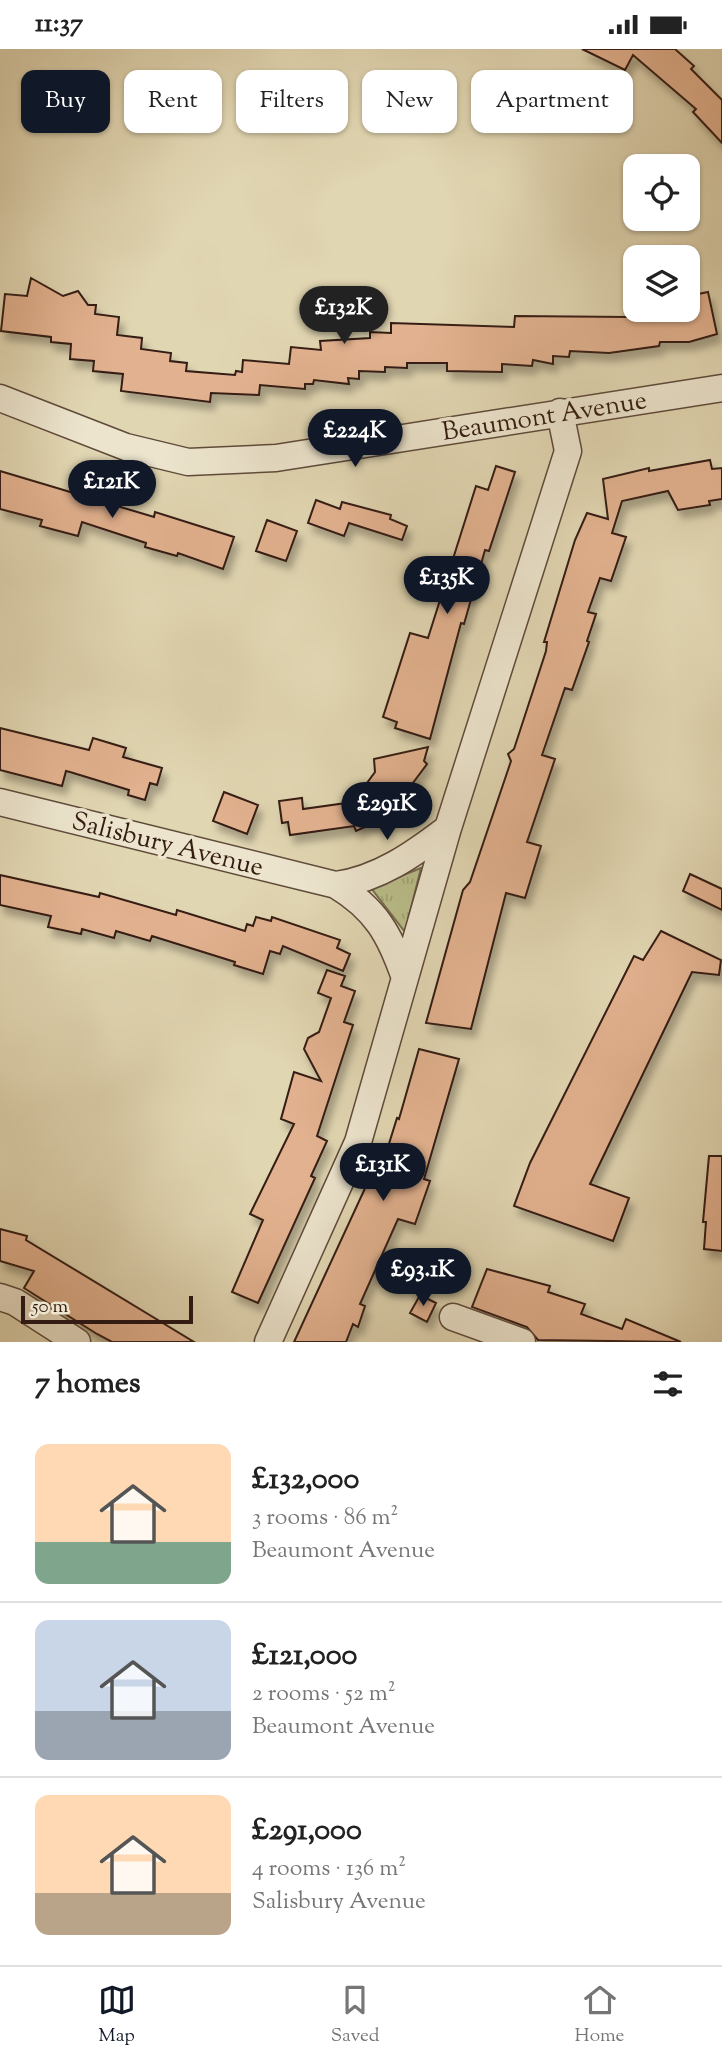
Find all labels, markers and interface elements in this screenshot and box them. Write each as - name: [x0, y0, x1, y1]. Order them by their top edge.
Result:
- text: 11:37: [35, 6, 83, 43]
- chip: Buy: [21, 70, 110, 133]
- chip: Rent: [124, 70, 222, 133]
- chip: Filters: [236, 70, 348, 133]
- chip: New: [362, 70, 457, 133]
- chip: Apartment: [471, 70, 633, 133]
- map controls: [623, 154, 700, 322]
- button: locate: [623, 154, 700, 231]
- button: layers: [623, 245, 700, 322]
- pin: £132K: [295, 287, 393, 346]
- text: £132K: [315, 292, 373, 325]
- street label: Beaumont Avenue: [439, 383, 649, 452]
- pin: £224K: [306, 409, 404, 469]
- text: £224K: [324, 415, 386, 448]
- pin: £121K: [63, 461, 161, 520]
- text: £121K: [84, 466, 140, 499]
- pin: £135K: [398, 557, 496, 616]
- text: £135K: [420, 562, 474, 595]
- pin: £291K: [338, 783, 436, 842]
- text: £291K: [357, 788, 417, 821]
- street label: Salisbury Avenue: [68, 804, 267, 887]
- pin: £131K: [334, 1143, 432, 1203]
- text: £131K: [356, 1149, 410, 1182]
- pin: £93.1K: [366, 1249, 480, 1308]
- text: £93.1K: [391, 1254, 455, 1287]
- scale bar: [21, 1293, 192, 1325]
- text: 50 m: [32, 1294, 68, 1321]
- text: 7 homes: [35, 1363, 140, 1406]
- icon: filters: [649, 1365, 687, 1403]
- text: £132,000: [252, 1459, 359, 1502]
- icon: home: [91, 1472, 175, 1556]
- text: 3 rooms · 86 m²: [252, 1502, 398, 1535]
- text: Beaumont Avenue: [252, 1535, 435, 1568]
- text: £121,000: [252, 1635, 357, 1678]
- icon: home: [91, 1648, 175, 1732]
- text: 2 rooms · 52 m²: [252, 1678, 395, 1711]
- text: Beaumont Avenue: [252, 1711, 435, 1744]
- text: £291,000: [252, 1810, 362, 1853]
- icon: home: [91, 1823, 175, 1907]
- text: 4 rooms · 136 m²: [252, 1853, 406, 1886]
- text: Salisbury Avenue: [252, 1886, 426, 1919]
- tab: Map: [98, 1981, 136, 2050]
- tab: Saved: [331, 1981, 379, 2050]
- tab: Home: [575, 1981, 624, 2050]

